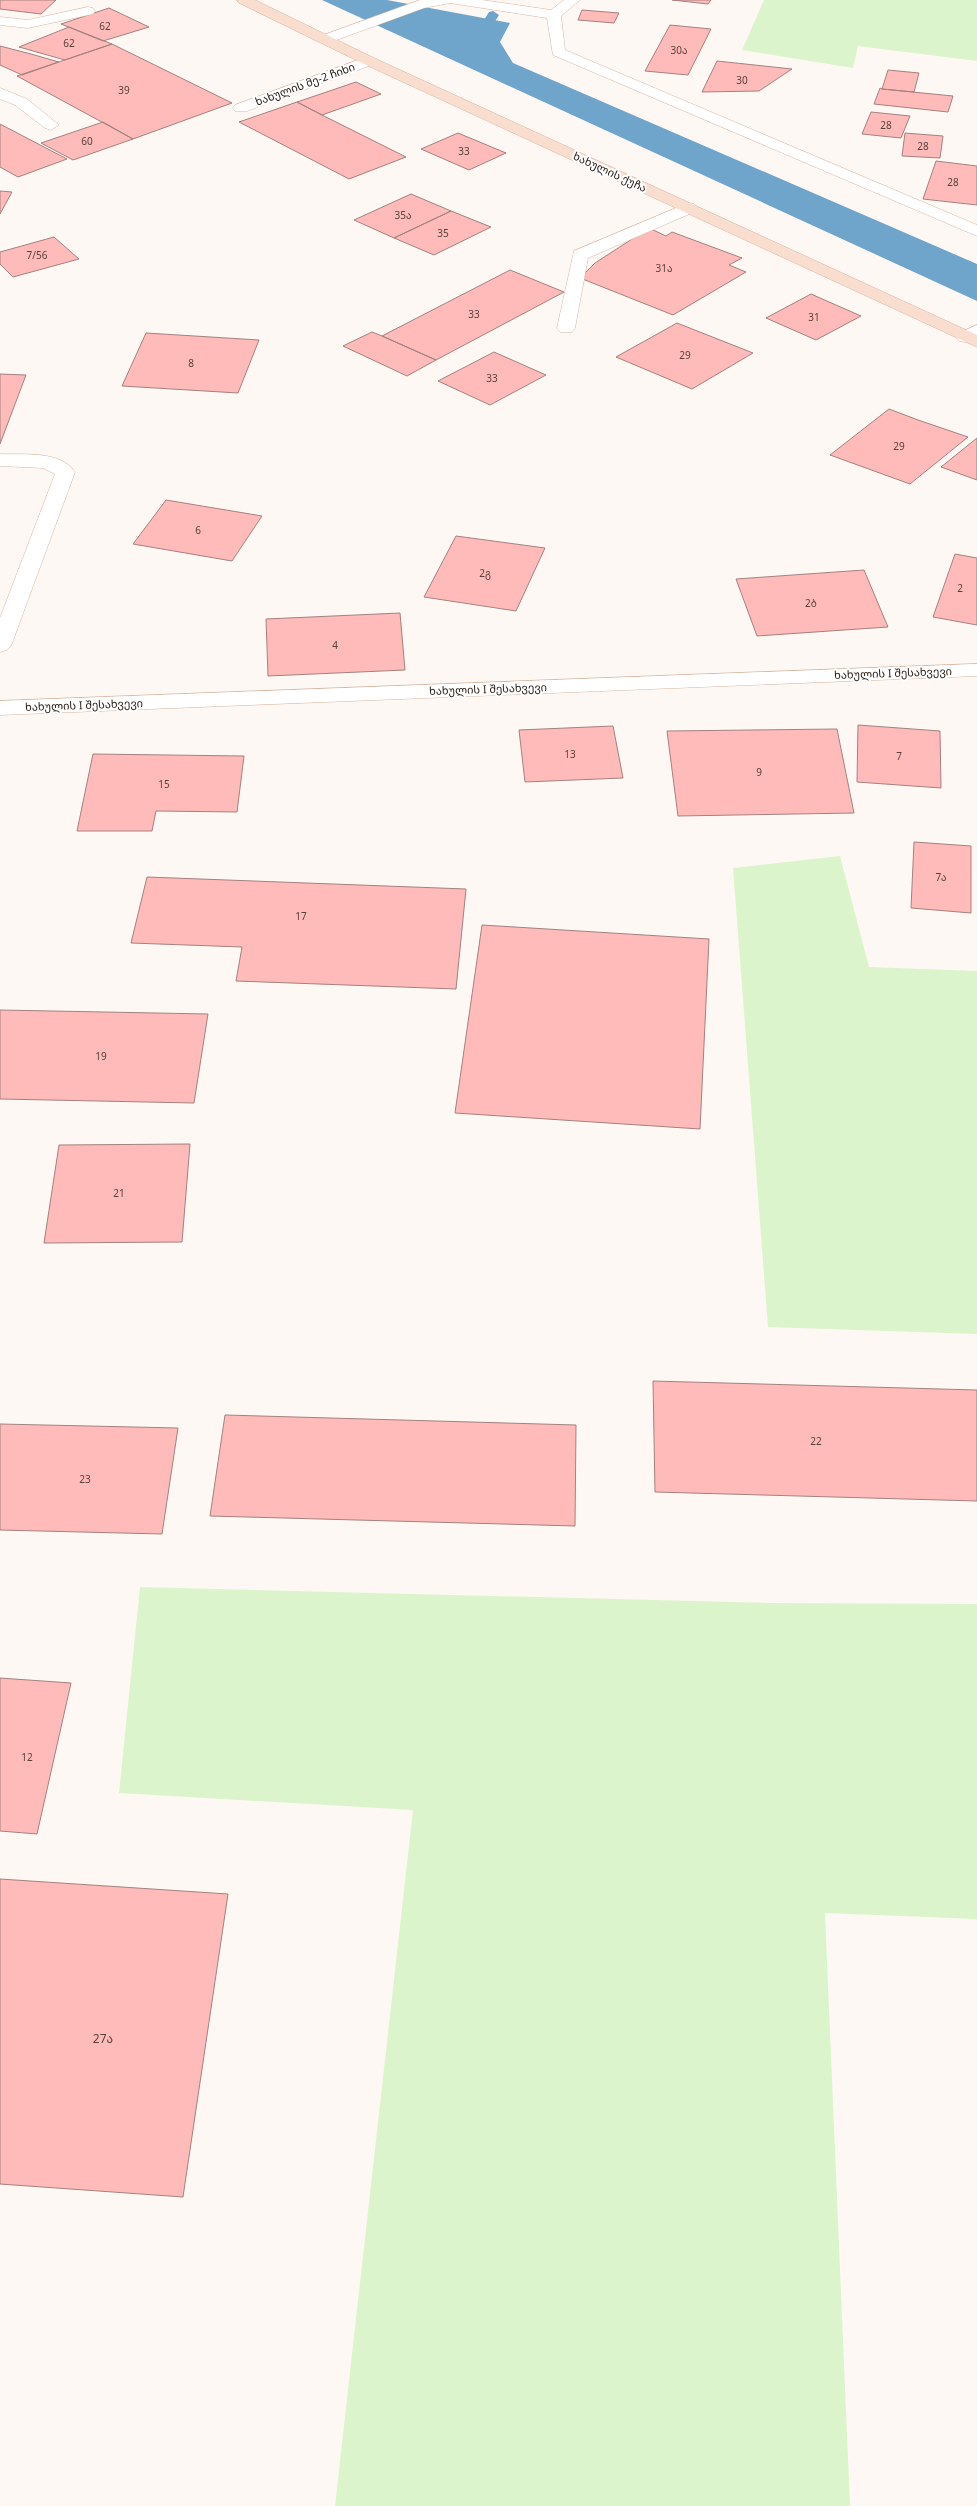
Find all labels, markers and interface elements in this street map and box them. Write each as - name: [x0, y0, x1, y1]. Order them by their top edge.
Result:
- house number: 62: [99, 19, 111, 33]
- house number: 62: [63, 36, 75, 50]
- house number: 30ა: [671, 43, 687, 57]
- street label: ხახულის მე-2 ჩიხი: [253, 59, 357, 109]
- house number: 30: [736, 73, 748, 87]
- house number: 39: [118, 83, 130, 97]
- house number: 28: [880, 118, 892, 132]
- house number: 60: [81, 134, 93, 148]
- house number: 28: [917, 139, 929, 153]
- house number: 33: [458, 144, 470, 158]
- street label: ხახულის ქუჩა: [571, 148, 649, 195]
- house number: 28: [947, 175, 959, 189]
- house number: 35ა: [395, 208, 411, 222]
- house number: 35: [437, 226, 449, 240]
- house number: 7/56: [27, 248, 48, 262]
- house number: 31ა: [656, 261, 672, 275]
- house number: 33: [468, 307, 480, 321]
- house number: 31: [808, 310, 820, 324]
- house number: 29: [679, 348, 691, 362]
- house number: 8: [188, 356, 194, 370]
- house number: 33: [486, 371, 498, 385]
- house number: 29: [893, 439, 905, 453]
- house number: 6: [195, 523, 201, 537]
- house number: 2გ: [479, 566, 491, 580]
- house number: 2: [957, 581, 963, 595]
- house number: 2ბ: [805, 596, 817, 610]
- house number: 4: [332, 638, 338, 652]
- street label: ხახულის I შესახვევი: [834, 663, 952, 682]
- street label: ხახულის I შესახვევი: [429, 679, 547, 698]
- street label: ხახულის I შესახვევი: [25, 695, 143, 714]
- house number: 13: [564, 747, 576, 761]
- house number: 7: [896, 749, 902, 763]
- house number: 9: [756, 765, 762, 779]
- house number: 15: [158, 777, 170, 791]
- house number: 7ა: [935, 870, 947, 884]
- house number: 17: [295, 909, 307, 923]
- house number: 19: [95, 1049, 107, 1063]
- house number: 21: [113, 1186, 125, 1200]
- house number: 22: [810, 1434, 822, 1448]
- house number: 23: [79, 1472, 91, 1486]
- house number: 12: [21, 1750, 33, 1764]
- house number: 27ა: [93, 2030, 113, 2047]

